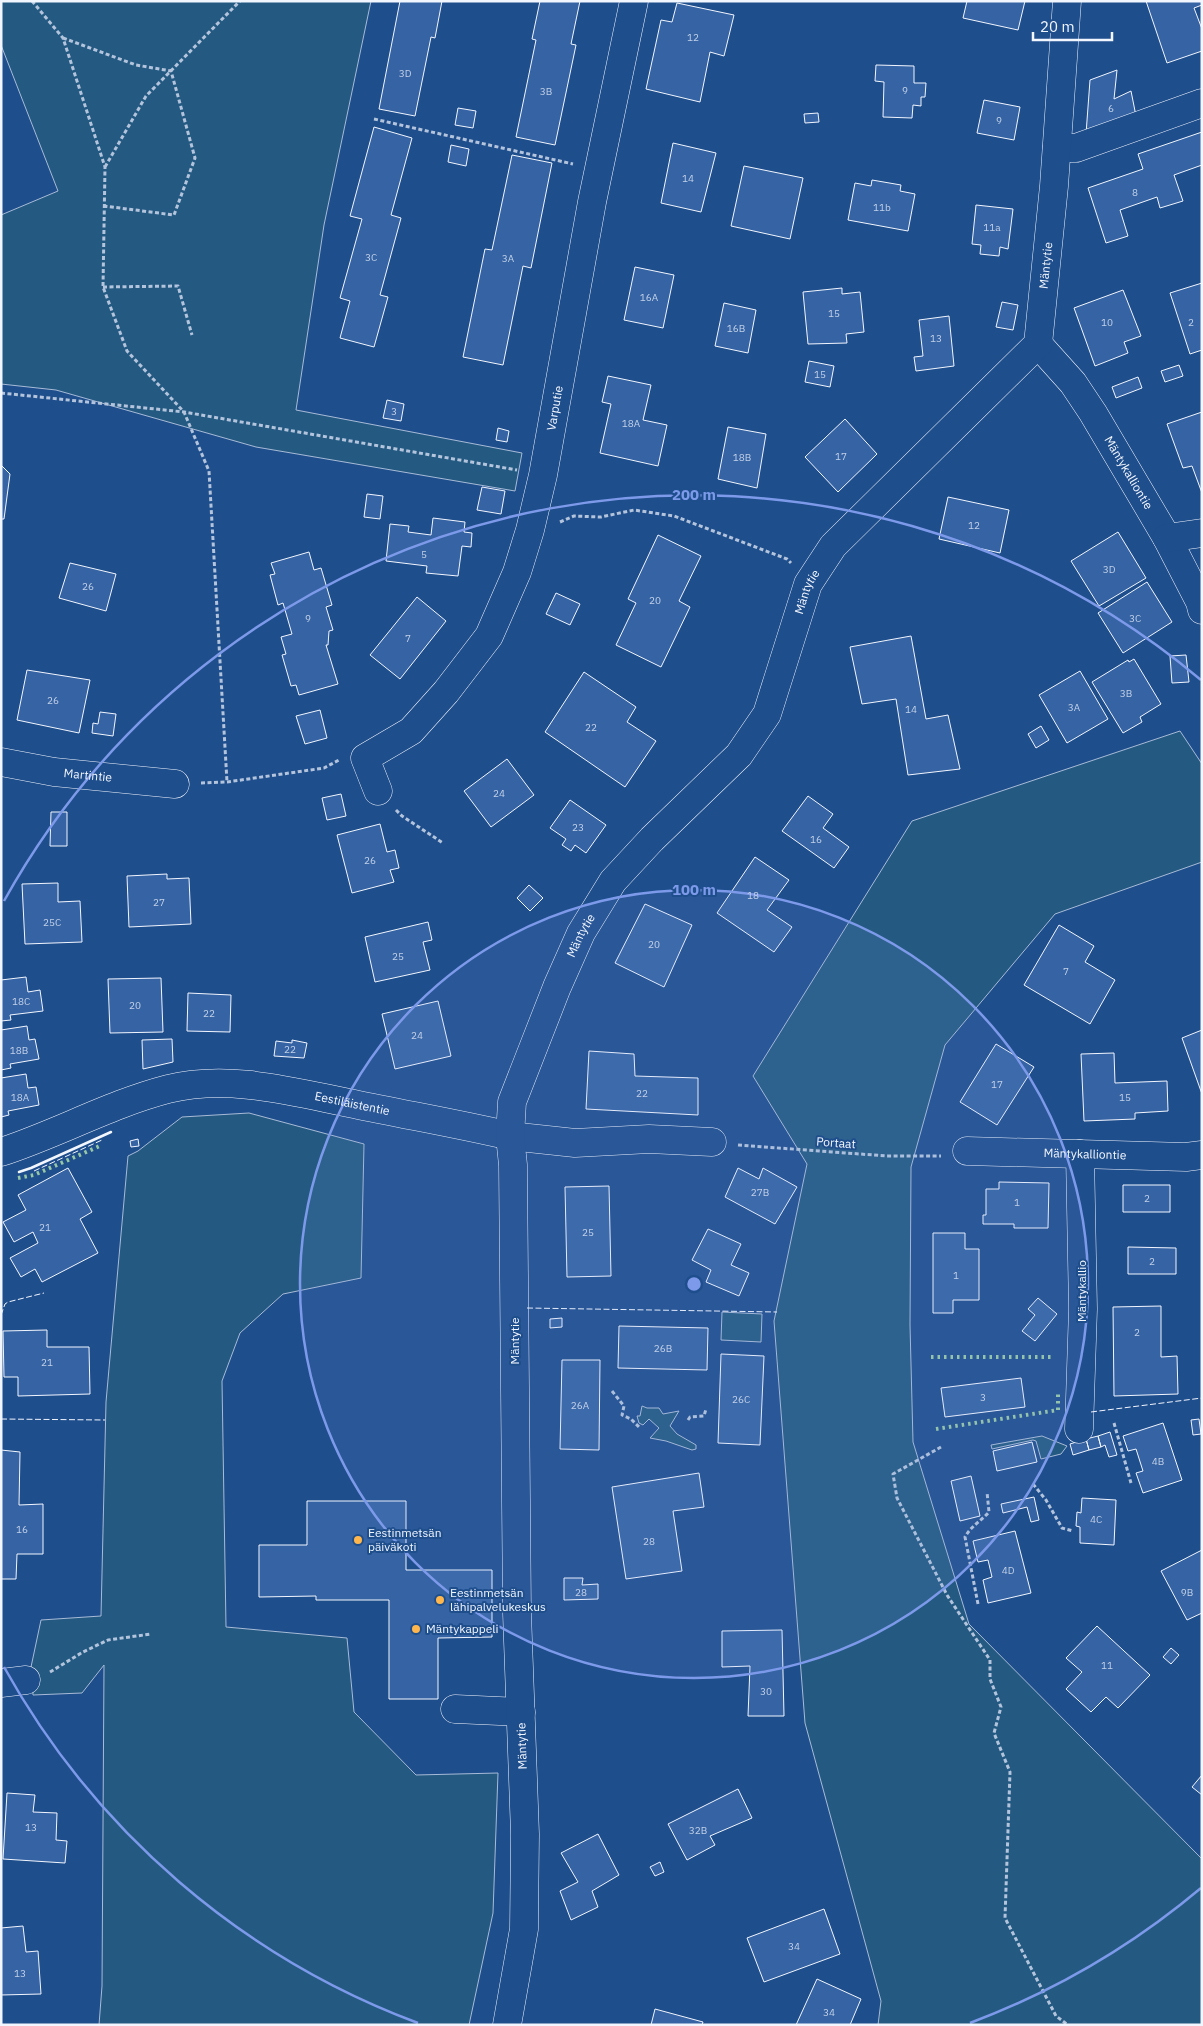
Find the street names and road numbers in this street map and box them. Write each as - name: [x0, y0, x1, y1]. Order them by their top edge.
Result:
- street label: Mäntytie: [1036, 241, 1055, 290]
- street label: Varputie: [543, 384, 566, 432]
- street label: Mäntykalliontie: [1101, 433, 1157, 512]
- street label: Mäntytie: [791, 566, 823, 616]
- street label: Martintie: [63, 765, 113, 785]
- street label: Mäntytie: [563, 911, 598, 960]
- street label: Eestiläistentie: [313, 1088, 392, 1118]
- street label: Portaat: [816, 1134, 856, 1151]
- street label: Mäntykalliontie: [1043, 1145, 1127, 1162]
- street label: Mäntykallio: [1074, 1260, 1089, 1322]
- street label: Mäntytie: [507, 1317, 522, 1364]
- street label: Mäntytie: [513, 1722, 530, 1770]

